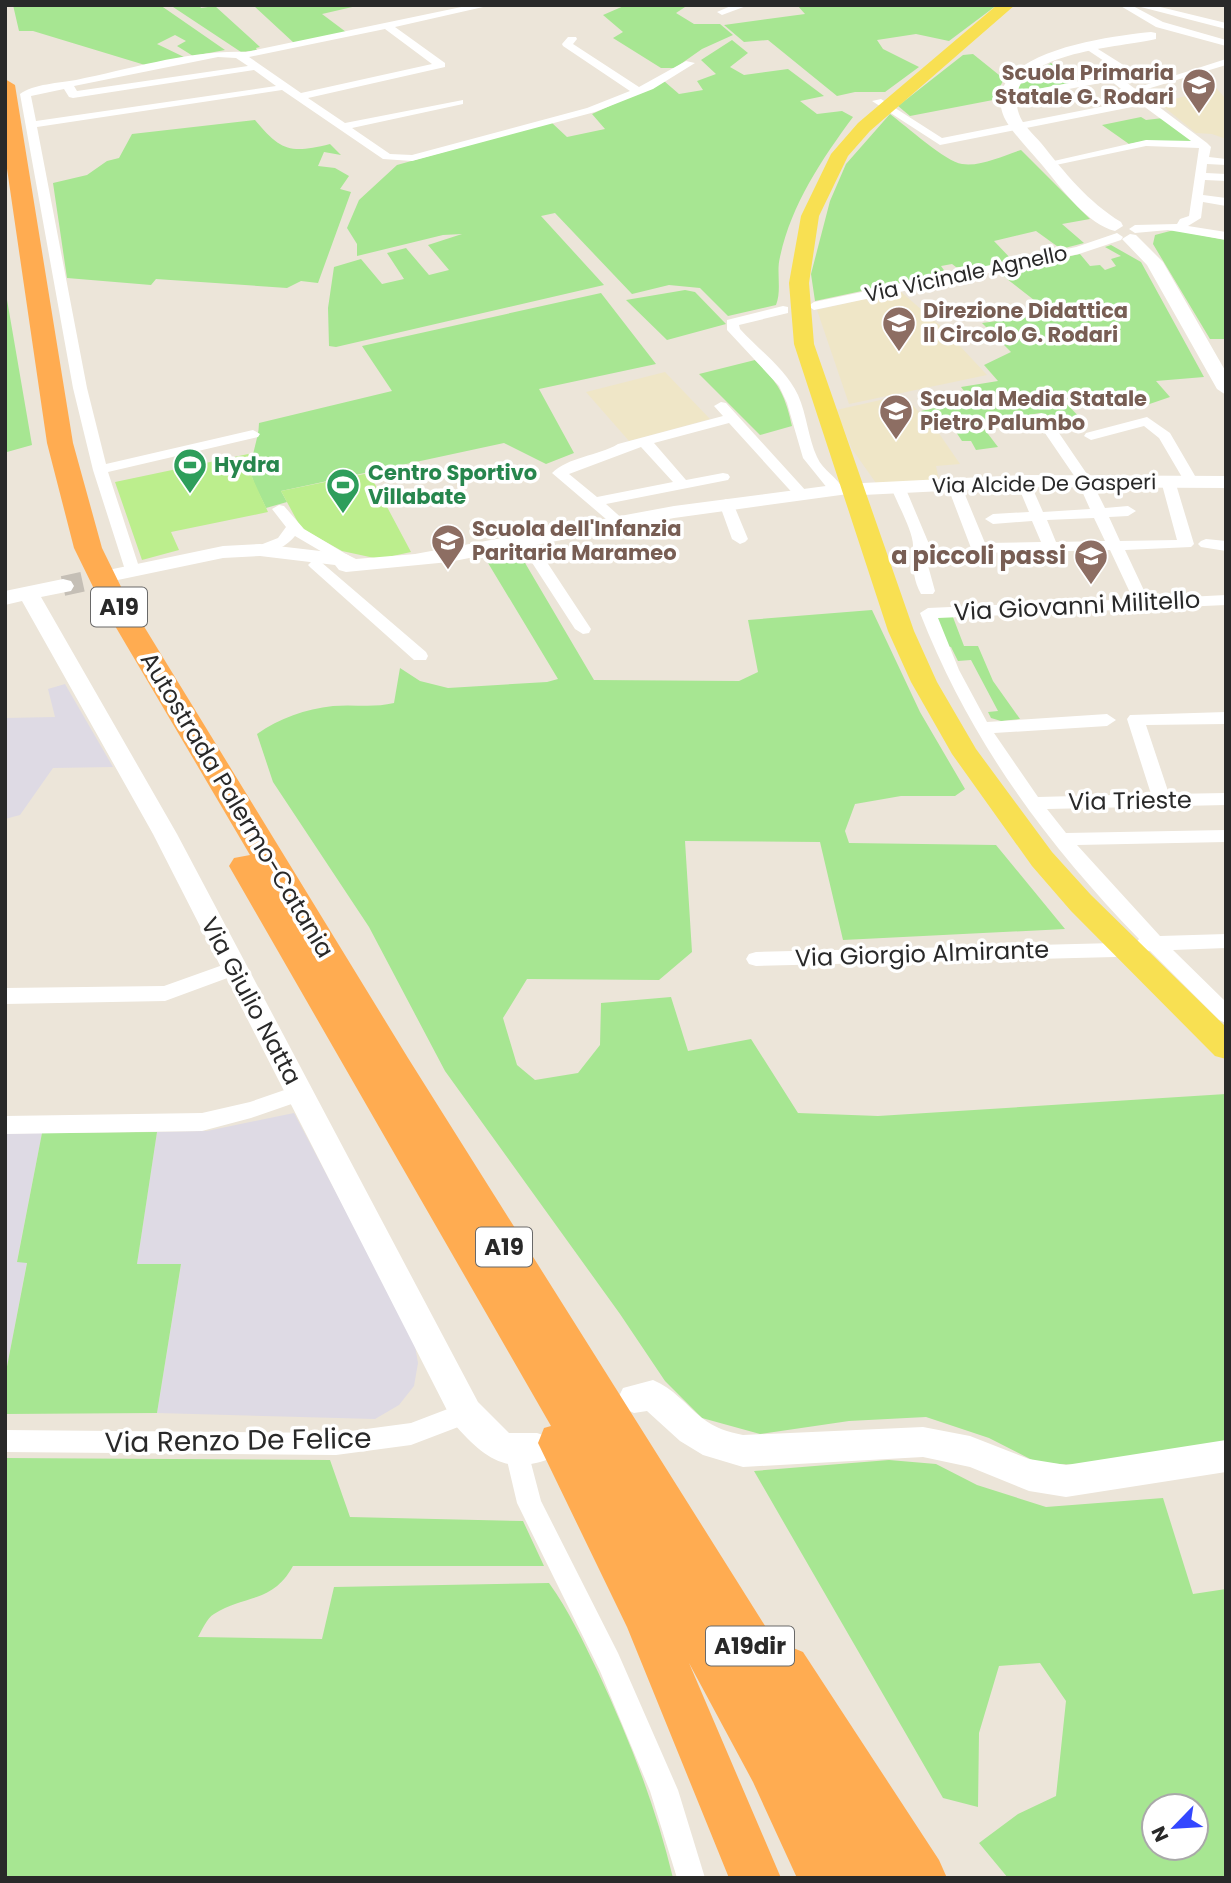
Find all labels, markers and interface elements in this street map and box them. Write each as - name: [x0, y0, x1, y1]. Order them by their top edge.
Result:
- place label: Scuola Primaria Statale G. Rodari: [995, 58, 1174, 111]
- school or university icon: Scuola Primaria Statale G. Rodari: [1180, 66, 1218, 115]
- street label: Via Vicinale Agnello: [862, 238, 1070, 309]
- place label: Direzione Didattica II Circolo G. Rodari: [923, 296, 1128, 349]
- school or university icon: Direzione Didattica II Circolo G. Rodari: [880, 304, 918, 353]
- place label: Scuola Media Statale Pietro Palumbo: [920, 384, 1147, 437]
- school or university icon: Scuola Media Statale Pietro Palumbo: [877, 392, 915, 441]
- sports icon: Hydra: [171, 446, 209, 495]
- place label: Hydra: [214, 450, 280, 479]
- place label: Centro Sportivo Villabate: [368, 458, 537, 511]
- sports icon: Centro Sportivo Villabate: [324, 466, 362, 515]
- street label: Via Alcide De Gasperi: [932, 467, 1156, 500]
- place label: Scuola dell'Infanzia Paritaria Marameo: [472, 514, 681, 567]
- school or university icon: Scuola dell'Infanzia Paritaria Marameo: [429, 522, 467, 571]
- school or university icon: a piccoli passi: [1072, 537, 1110, 586]
- place label: a piccoli passi: [891, 539, 1066, 572]
- street label: Via Giovanni Militello: [953, 583, 1201, 628]
- road number: A19: [91, 587, 147, 626]
- street label: Autostrada Palermo-Catania: [133, 646, 342, 964]
- street label: Via Trieste: [1068, 783, 1192, 818]
- street label: Via Giulio Natta: [193, 911, 309, 1090]
- street label: Via Giorgio Almirante: [794, 933, 1050, 974]
- road number: A19: [476, 1228, 532, 1266]
- street label: Via Renzo De Felice: [104, 1419, 372, 1462]
- road number: A19dir: [706, 1626, 794, 1666]
- north arrow: [1140, 1792, 1210, 1862]
- text: N: [1145, 1822, 1175, 1846]

